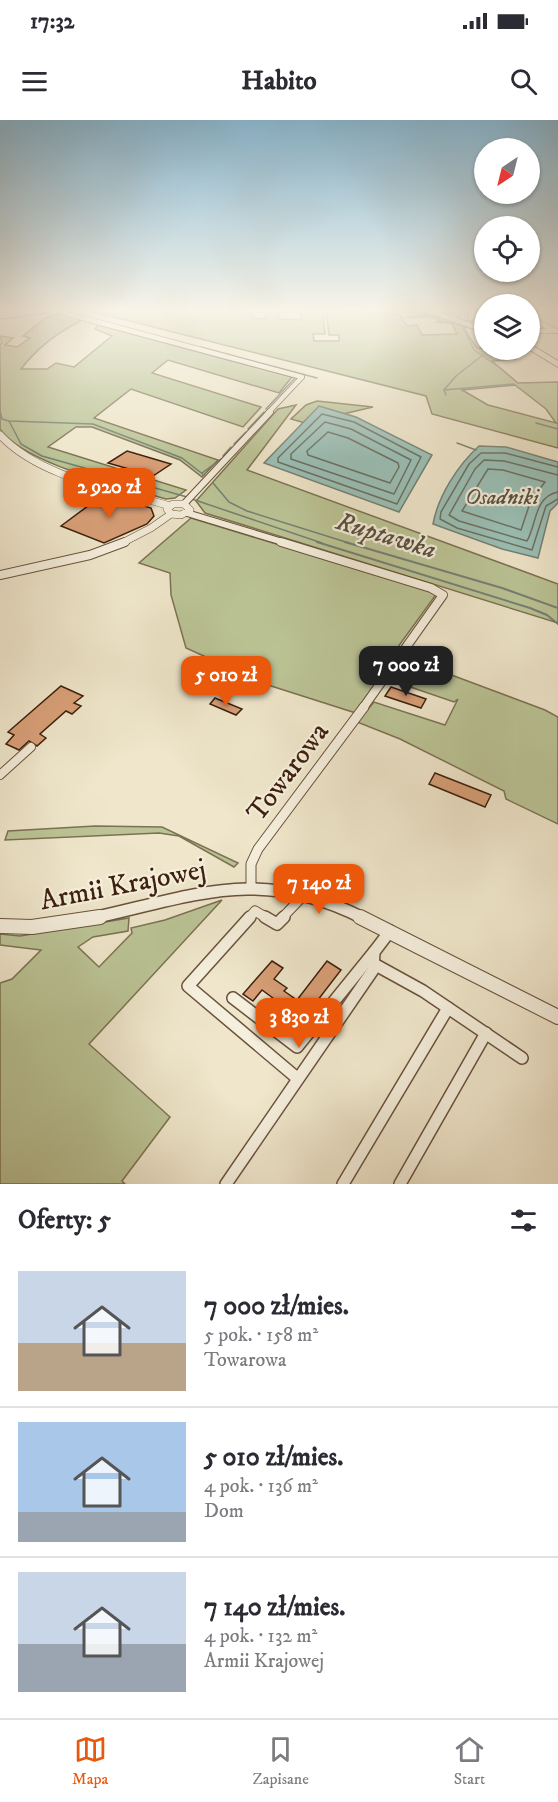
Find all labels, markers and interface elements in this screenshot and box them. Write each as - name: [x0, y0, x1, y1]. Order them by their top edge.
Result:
- text: 17:32: [30, 8, 74, 35]
- text: Habito: [241, 64, 317, 98]
- icon: menu: [18, 65, 51, 98]
- icon: search: [507, 65, 540, 98]
- north arrow: [474, 138, 540, 204]
- map controls: [474, 138, 540, 360]
- button: locate: [474, 216, 540, 282]
- button: layers: [474, 294, 540, 360]
- pin: 2 920 zł: [47, 468, 171, 519]
- text: 2 920 zł: [77, 475, 141, 500]
- water label: Osadniki: [465, 484, 540, 511]
- water label: Ruptawka: [331, 505, 440, 567]
- pin: 7 000 zł: [344, 646, 468, 697]
- text: 7 000 zł: [373, 653, 439, 678]
- pin: 5 010 zł: [164, 656, 288, 707]
- text: 5 010 zł: [195, 663, 257, 688]
- street label: Towarowa: [239, 715, 337, 829]
- street label: Armii Krajowej: [37, 852, 209, 918]
- pin: 7 140 zł: [257, 864, 381, 915]
- text: 7 140 zł: [287, 871, 351, 896]
- pin: 3 830 zł: [237, 998, 361, 1049]
- text: 3 830 zł: [270, 1005, 328, 1030]
- text: Oferty: 5: [18, 1204, 111, 1237]
- icon: filters: [507, 1204, 540, 1237]
- text: 7 000 zł/mies.: [204, 1290, 349, 1323]
- icon: home: [66, 1295, 138, 1367]
- text: 5 pok. · 158 m²: [204, 1323, 318, 1348]
- text: Towarowa: [204, 1348, 286, 1373]
- text: 5 010 zł/mies.: [204, 1441, 343, 1474]
- icon: home: [66, 1446, 138, 1518]
- text: 4 pok. · 136 m²: [204, 1474, 318, 1499]
- text: Dom: [204, 1499, 244, 1524]
- text: 7 140 zł/mies.: [204, 1591, 345, 1624]
- icon: home: [66, 1596, 138, 1668]
- text: 4 pok. · 132 m²: [204, 1624, 317, 1649]
- text: Armii Krajowej: [204, 1649, 324, 1674]
- tab: Mapa: [72, 1733, 108, 1789]
- tab: Zapisane: [252, 1733, 309, 1789]
- tab: Start: [453, 1733, 486, 1789]

